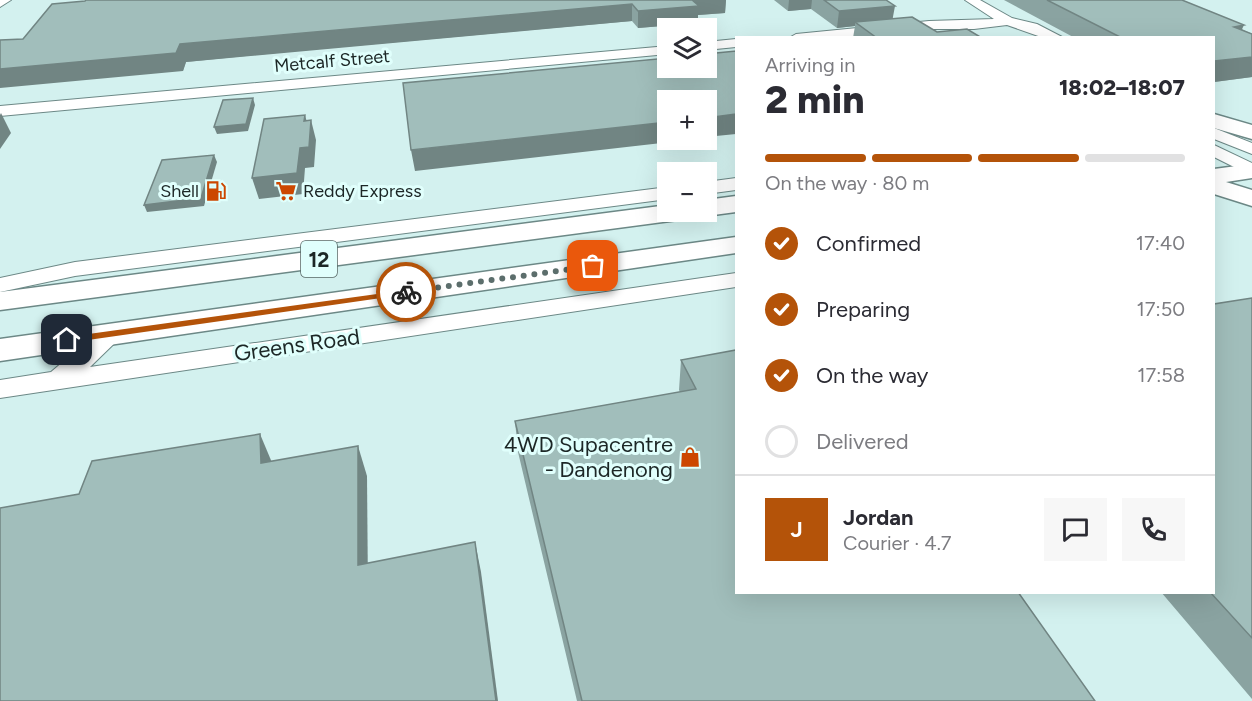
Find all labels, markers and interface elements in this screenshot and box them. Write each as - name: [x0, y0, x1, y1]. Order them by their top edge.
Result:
- map controls: [657, 18, 717, 222]
- button: layers: [657, 18, 717, 78]
- street label: Metcalf Street: [273, 45, 391, 77]
- text: Arriving in: [765, 53, 855, 77]
- text: 18:02–18:07: [1059, 74, 1185, 101]
- text: 2 min: [765, 76, 865, 123]
- button: +: [657, 90, 717, 150]
- button: −: [657, 162, 717, 222]
- text: On the way · 80 m: [765, 171, 929, 195]
- fuel station icon: Shell: [204, 179, 228, 203]
- supermarket icon: Reddy Express: [274, 179, 298, 203]
- place label: Shell: [160, 180, 199, 202]
- place label: Reddy Express: [303, 180, 422, 202]
- icon: check: [765, 227, 798, 260]
- text: Confirmed: [816, 230, 921, 257]
- text: 17:40: [1136, 231, 1185, 255]
- pin: [567, 240, 618, 291]
- road number: 12: [301, 241, 337, 277]
- icon: bag: [576, 249, 609, 282]
- courier: [376, 262, 436, 322]
- icon: bike: [390, 276, 423, 309]
- icon: check: [765, 293, 798, 326]
- text: Preparing: [816, 296, 910, 323]
- text: 17:50: [1137, 297, 1185, 321]
- pin: [41, 314, 92, 365]
- icon: home: [50, 323, 83, 356]
- street label: Greens Road: [232, 323, 362, 367]
- icon: check: [765, 359, 798, 392]
- text: On the way: [816, 362, 928, 389]
- text: 17:58: [1137, 363, 1185, 387]
- text: Delivered: [816, 428, 909, 455]
- place label: 4WD Supacentre - Dandenong: [504, 431, 673, 483]
- shop icon: 4WD Supacentre - Dandenong: [678, 445, 702, 469]
- button: chat: [1044, 498, 1107, 561]
- button: phone: [1122, 498, 1185, 561]
- text: Jordan: [843, 504, 914, 531]
- text: J: [790, 516, 803, 543]
- text: Courier · 4.7: [843, 531, 952, 555]

